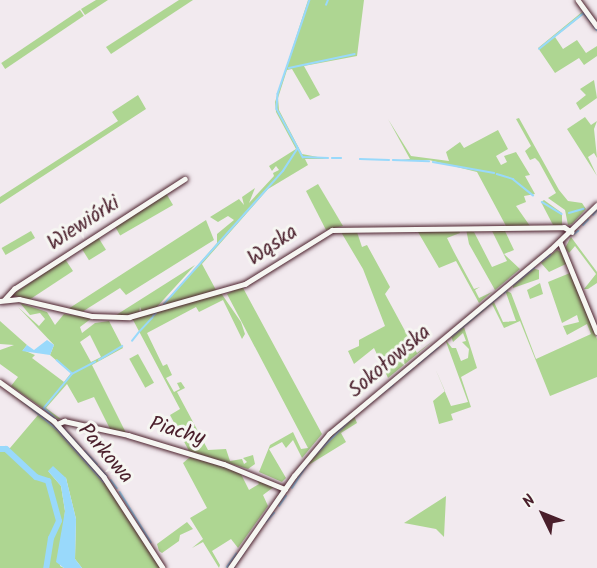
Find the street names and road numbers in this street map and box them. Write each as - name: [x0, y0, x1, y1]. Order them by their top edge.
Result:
- street label: Wiewiórki: [43, 191, 125, 257]
- street label: Wąska: [243, 220, 303, 272]
- street label: Sokołowska: [344, 320, 436, 404]
- street label: Piachy: [146, 412, 208, 452]
- street label: Parkowa: [72, 419, 138, 489]

